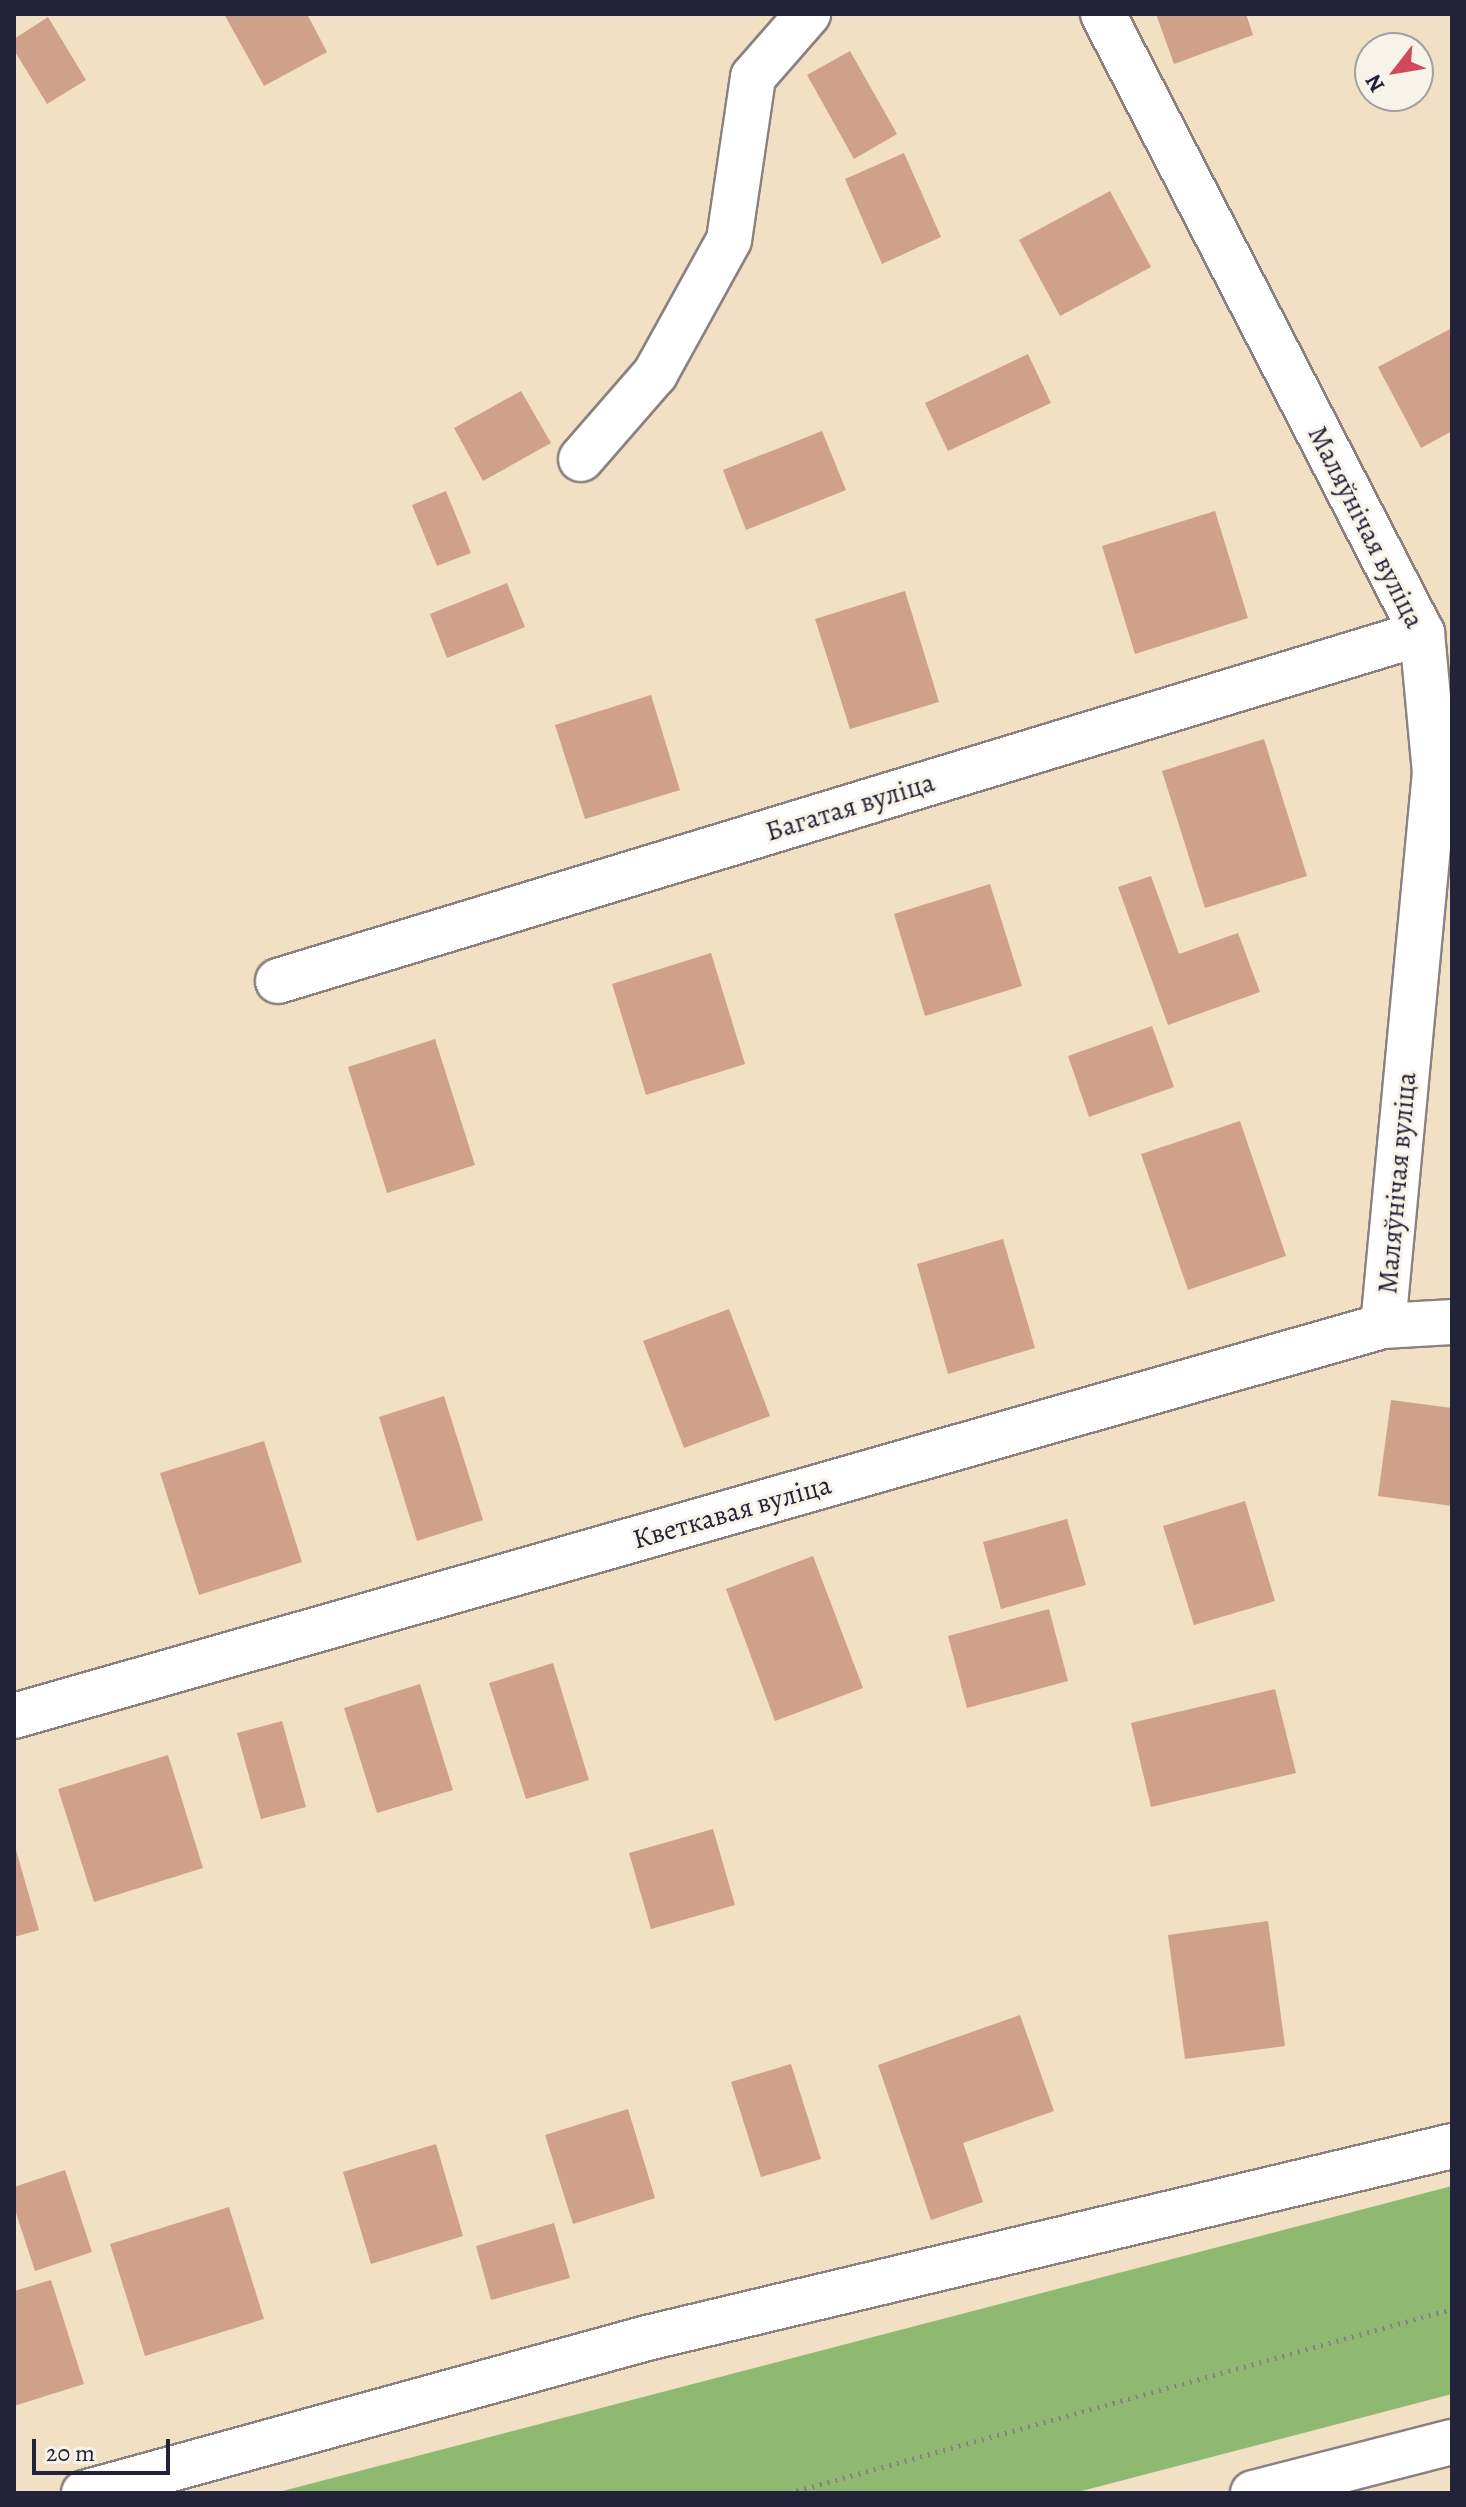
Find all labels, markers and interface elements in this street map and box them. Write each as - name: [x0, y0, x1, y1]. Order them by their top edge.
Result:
- north arrow: [1354, 32, 1434, 112]
- text: N: [1358, 69, 1392, 98]
- street label: Маляўнічая вуліца: [1301, 420, 1431, 634]
- street label: Багатая вуліца: [761, 765, 939, 849]
- street label: Маляўнічая вуліца: [1371, 1071, 1423, 1295]
- street label: Кветкавая вуліца: [629, 1468, 835, 1556]
- scale bar: [36, 2423, 174, 2473]
- text: 20 m: [46, 2437, 95, 2469]

